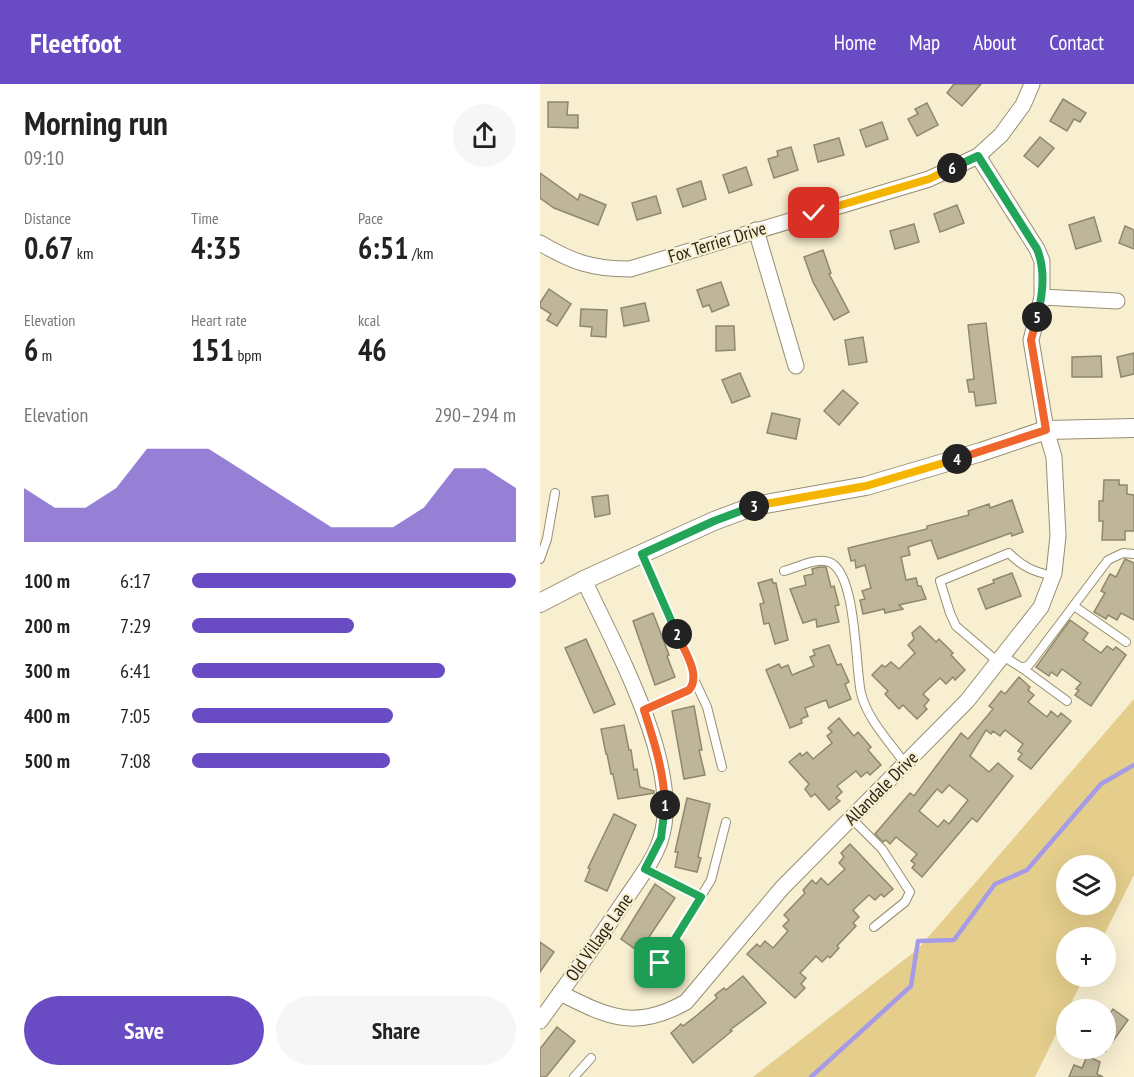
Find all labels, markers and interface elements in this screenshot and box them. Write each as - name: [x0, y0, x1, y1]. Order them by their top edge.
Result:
- text: Fleetfoot: [30, 24, 121, 61]
- text: Home: [834, 29, 876, 56]
- text: Map: [909, 29, 940, 56]
- text: About: [973, 29, 1016, 56]
- text: Contact: [1049, 29, 1104, 56]
- text: Morning run: [24, 101, 168, 144]
- button: share: [453, 104, 516, 167]
- text: 09:10: [24, 145, 64, 171]
- pin: 6: [937, 153, 967, 183]
- text: 6: [948, 158, 956, 178]
- pin: [788, 187, 839, 238]
- icon: check: [797, 196, 830, 229]
- text: Distance: [24, 208, 71, 228]
- text: Time: [191, 208, 219, 228]
- text: Pace: [358, 208, 383, 228]
- street label: Fox Terrier Drive: [665, 216, 769, 268]
- text: 0.67: [24, 228, 73, 267]
- text: 4:35: [191, 228, 242, 267]
- text: 6:51: [358, 228, 409, 267]
- text: km: [73, 243, 93, 263]
- text: /km: [409, 243, 433, 263]
- pin: 5: [1022, 302, 1052, 332]
- text: 5: [1033, 307, 1041, 327]
- text: Elevation: [24, 310, 75, 330]
- text: Heart rate: [191, 310, 247, 330]
- text: kcal: [358, 310, 380, 330]
- text: 6: [24, 330, 38, 369]
- text: 151: [191, 330, 234, 369]
- text: 46: [358, 330, 387, 369]
- text: m: [38, 345, 52, 365]
- text: bpm: [234, 345, 262, 365]
- text: Elevation: [24, 402, 88, 428]
- text: 290–294 m: [434, 402, 516, 428]
- pin: 4: [942, 444, 972, 474]
- text: 4: [953, 449, 961, 469]
- pin: 3: [739, 491, 769, 521]
- text: 3: [750, 496, 758, 516]
- text: 100 m: [24, 568, 70, 594]
- text: 6:17: [120, 568, 151, 594]
- text: 200 m: [24, 613, 70, 639]
- text: 7:29: [120, 613, 151, 639]
- pin: 2: [662, 619, 692, 649]
- text: 2: [673, 624, 681, 644]
- text: 300 m: [24, 658, 70, 684]
- text: 6:41: [120, 658, 151, 684]
- text: 400 m: [24, 703, 70, 729]
- text: 7:05: [120, 703, 151, 729]
- street label: Allandale Drive: [839, 746, 923, 830]
- text: 500 m: [24, 748, 70, 774]
- text: 7:08: [120, 748, 151, 774]
- pin: 1: [650, 790, 680, 820]
- text: 1: [661, 795, 669, 815]
- map controls: [1056, 855, 1116, 1059]
- button: layers: [1056, 855, 1116, 915]
- street label: Old Village Lane: [560, 889, 638, 985]
- button: +: [1056, 927, 1116, 987]
- pin: [634, 937, 685, 988]
- icon: arrive: [643, 946, 676, 979]
- button: Save: [24, 996, 264, 1065]
- button: Share: [276, 996, 516, 1065]
- button: −: [1056, 999, 1116, 1059]

